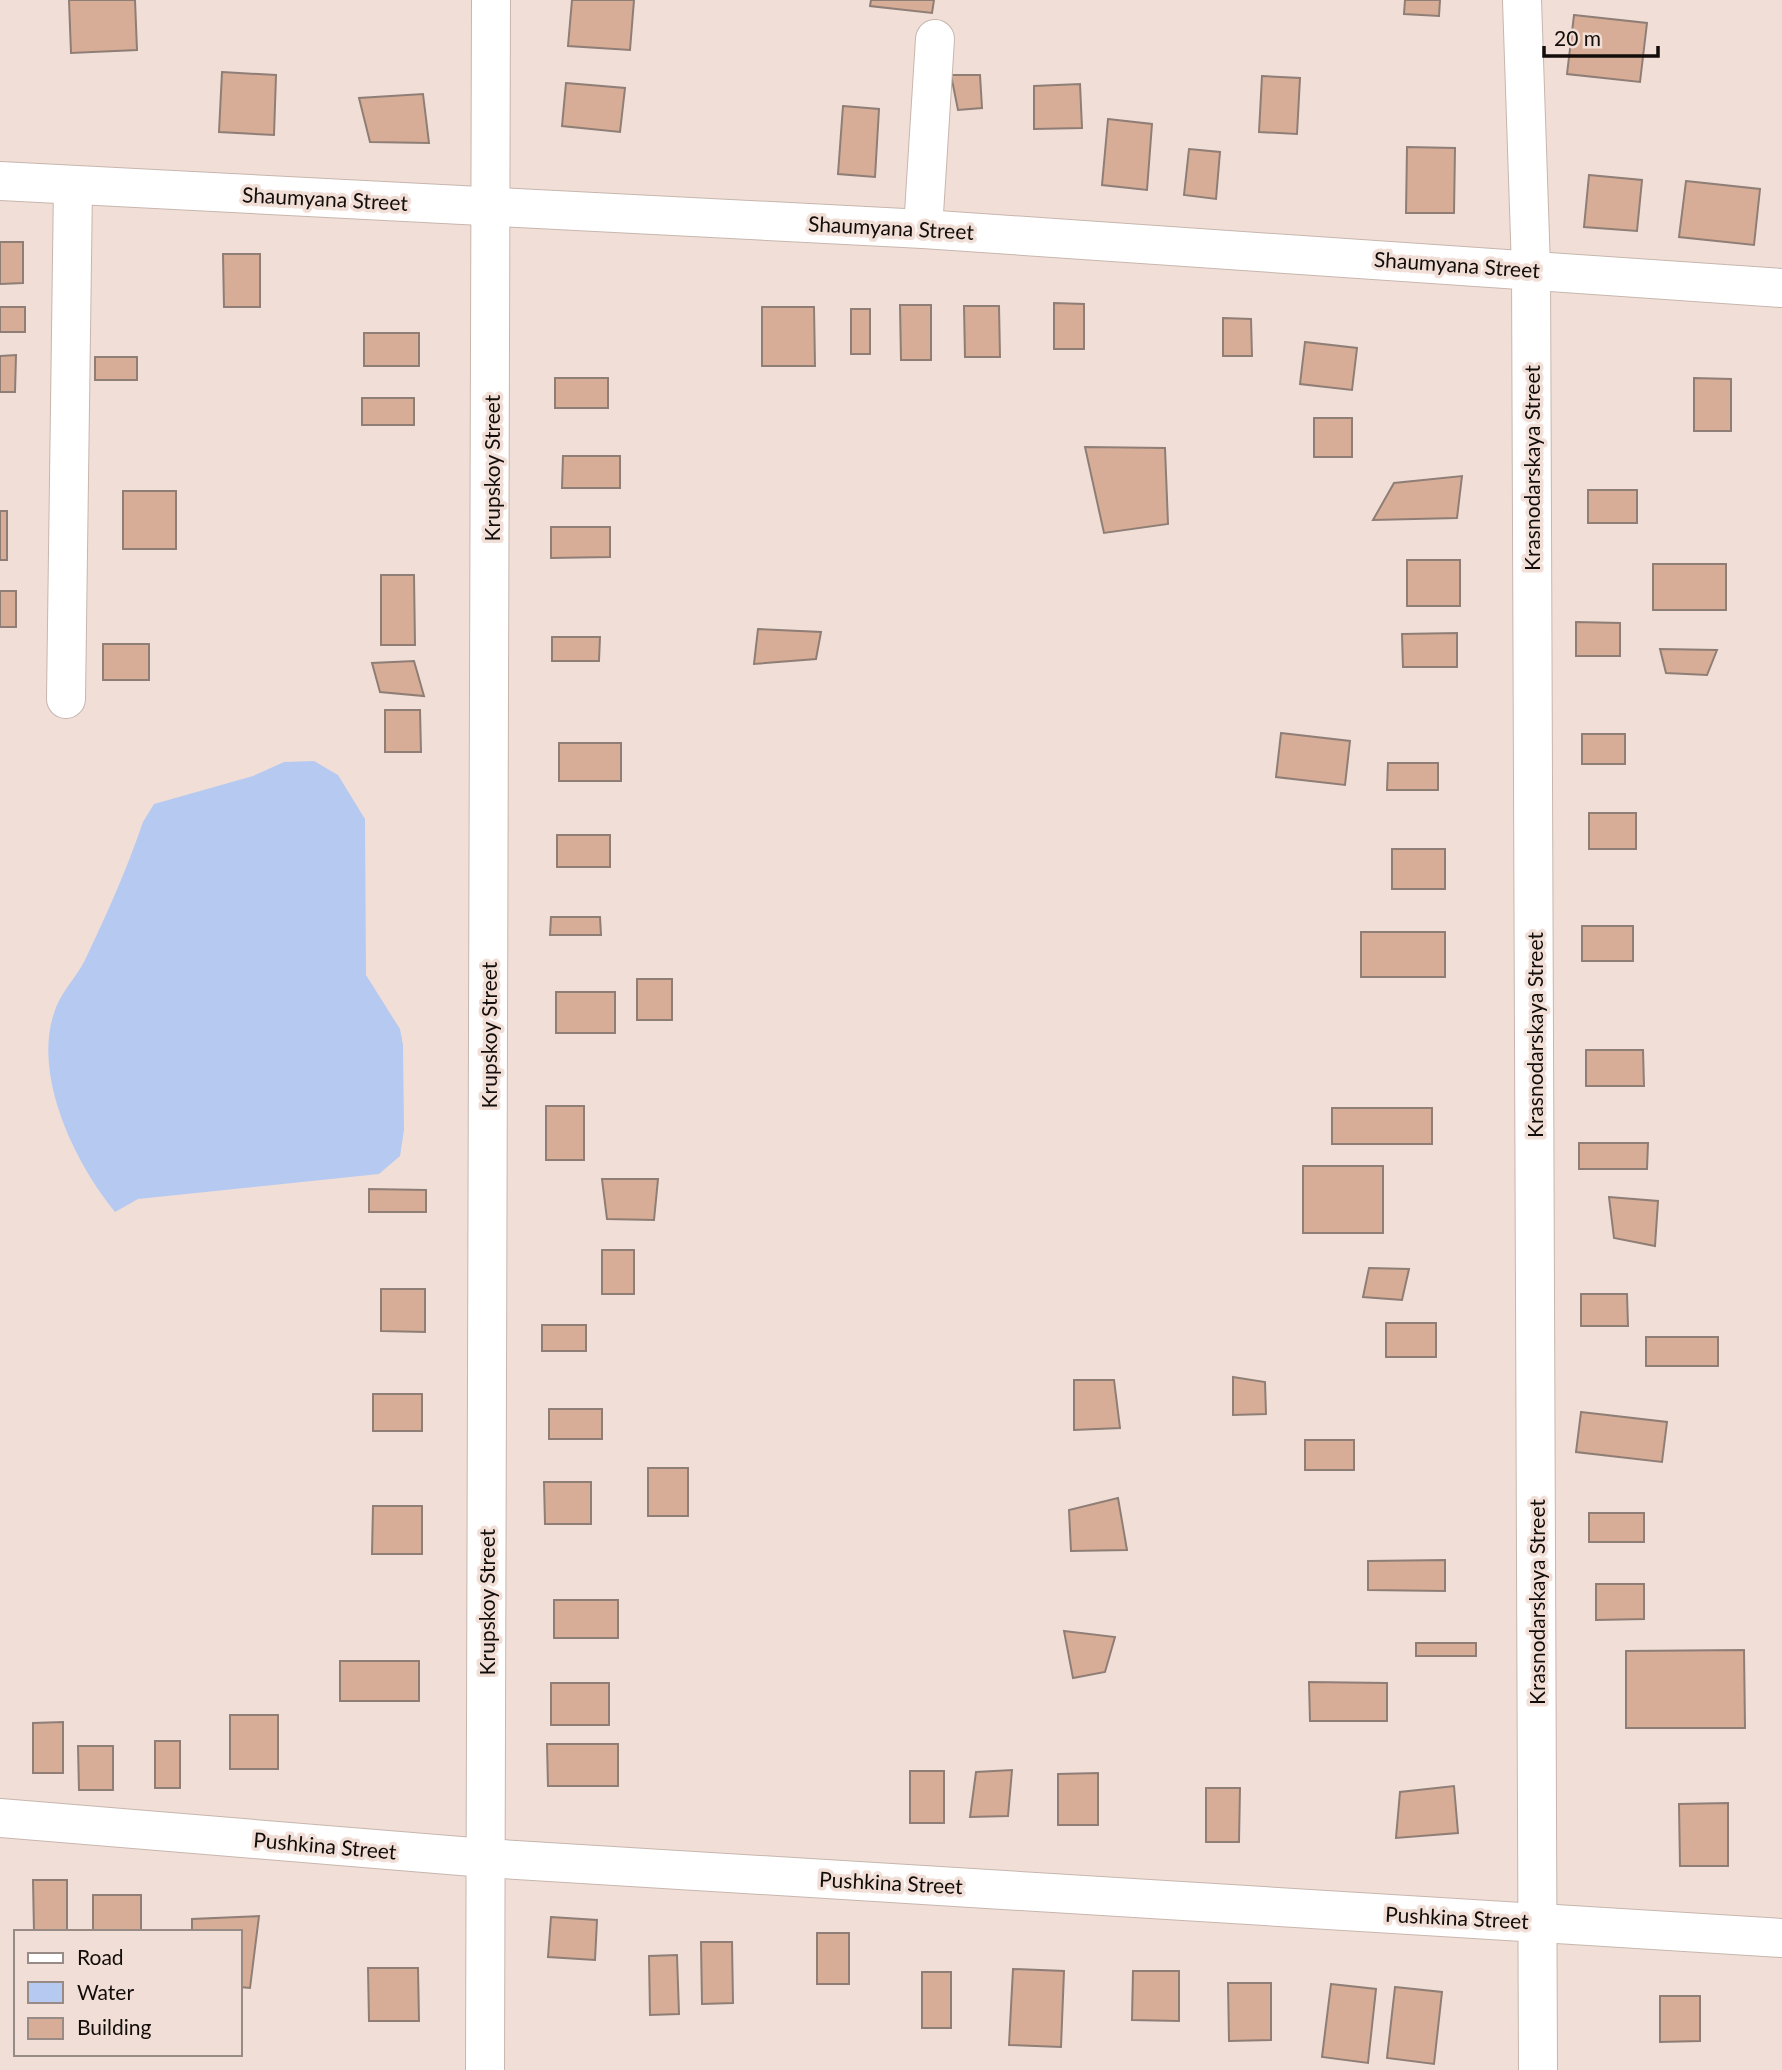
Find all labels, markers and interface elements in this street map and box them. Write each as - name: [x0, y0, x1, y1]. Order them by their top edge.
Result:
- scale bar: [1544, 14, 1658, 58]
- text: 20 m: [1554, 25, 1601, 50]
- street label: Shaumyana Street: [241, 181, 409, 215]
- street label: Shaumyana Street: [807, 210, 975, 244]
- street label: Shaumyana Street: [1373, 246, 1541, 282]
- street label: Krasnodarskaya Street: [1519, 365, 1544, 571]
- street label: Krupskoy Street: [479, 394, 504, 541]
- street label: Krasnodarskaya Street: [1522, 932, 1547, 1138]
- street label: Krupskoy Street: [476, 961, 501, 1108]
- street label: Krasnodarskaya Street: [1524, 1499, 1549, 1705]
- street label: Krupskoy Street: [474, 1528, 499, 1675]
- street label: Pushkina Street: [252, 1826, 398, 1864]
- street label: Pushkina Street: [819, 1866, 964, 1898]
- street label: Pushkina Street: [1385, 1901, 1530, 1933]
- legend: [14, 1930, 242, 2056]
- text: Road: [77, 1944, 124, 1969]
- text: Water: [77, 1979, 134, 2004]
- text: Building: [77, 2014, 152, 2039]

